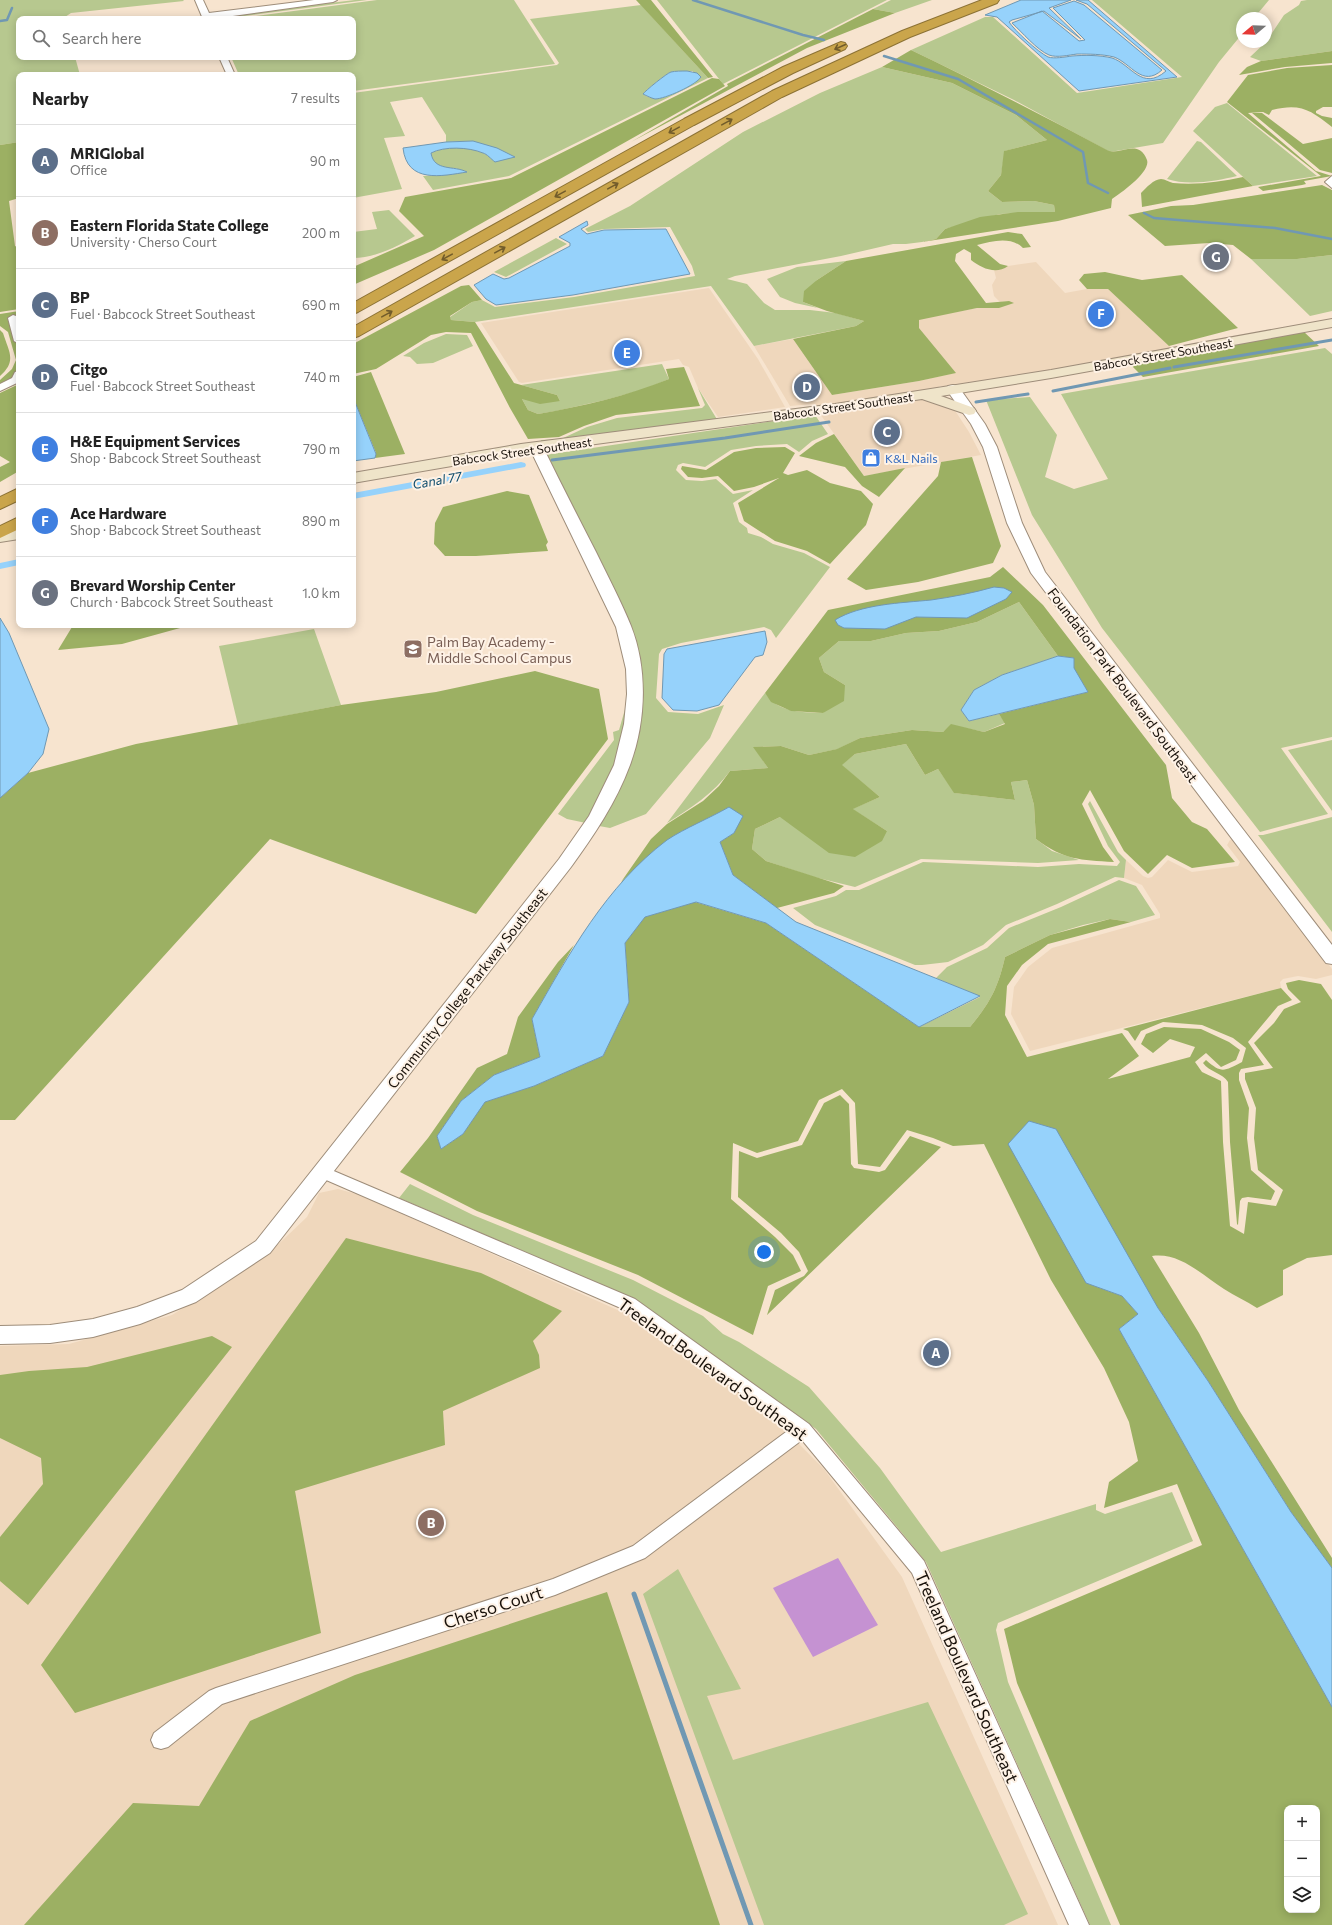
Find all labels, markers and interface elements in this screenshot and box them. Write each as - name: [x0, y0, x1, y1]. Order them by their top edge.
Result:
- north arrow: [1236, 12, 1272, 48]
- search box: [16, 16, 356, 60]
- icon: search: [30, 27, 52, 49]
- text: Search here: [62, 29, 141, 47]
- one-way arrow: [834, 43, 846, 51]
- text: Nearby: [32, 88, 89, 109]
- text: 7 results: [291, 90, 340, 106]
- one-way arrow: [720, 118, 732, 126]
- one-way arrow: [668, 127, 680, 135]
- text: MRIGlobal: [70, 144, 144, 162]
- text: A: [40, 153, 50, 169]
- text: 90 m: [310, 153, 340, 169]
- text: Office: [70, 162, 107, 178]
- one-way arrow: [607, 182, 619, 190]
- one-way arrow: [554, 190, 566, 198]
- text: Eastern Florida State College: [70, 216, 269, 234]
- text: B: [41, 225, 49, 241]
- text: 200 m: [302, 225, 340, 241]
- text: University · Cherso Court: [70, 234, 217, 250]
- pin: G: [1203, 242, 1229, 272]
- one-way arrow: [494, 246, 506, 253]
- one-way arrow: [441, 254, 453, 261]
- text: BP: [70, 288, 90, 306]
- text: C: [41, 297, 49, 313]
- text: 690 m: [302, 297, 340, 313]
- pin: F: [1088, 299, 1114, 329]
- text: Fuel · Babcock Street Southeast: [70, 306, 255, 322]
- one-way arrow: [381, 310, 393, 317]
- street label: Babcock Street Southeast: [1092, 335, 1234, 373]
- pin: E: [614, 338, 640, 368]
- text: Citgo: [70, 360, 108, 378]
- text: D: [40, 369, 50, 385]
- text: 740 m: [304, 369, 340, 385]
- pin: D: [794, 372, 820, 402]
- text: Fuel · Babcock Street Southeast: [70, 378, 255, 394]
- street label: Babcock Street Southeast: [772, 389, 914, 423]
- pin: C: [874, 417, 900, 447]
- text: H&E Equipment Services: [70, 432, 240, 450]
- street label: Babcock Street Southeast: [451, 434, 593, 468]
- text: E: [41, 441, 49, 457]
- text: 790 m: [303, 441, 340, 457]
- shop icon: K&L Nails: [860, 447, 882, 469]
- text: Shop · Babcock Street Southeast: [70, 450, 261, 466]
- place label: K&L Nails: [885, 451, 938, 465]
- water label: Canal 77: [411, 468, 464, 492]
- text: Ace Hardware: [70, 504, 166, 522]
- text: F: [41, 513, 49, 529]
- text: 890 m: [302, 513, 340, 529]
- text: Shop · Babcock Street Southeast: [70, 522, 261, 538]
- text: Brevard Worship Center: [70, 576, 235, 594]
- street label: Foundation Park Boulevard Southeast: [1044, 584, 1202, 786]
- text: G: [40, 585, 50, 601]
- text: 1.0 km: [302, 585, 340, 601]
- text: Church · Babcock Street Southeast: [70, 594, 273, 610]
- place label: Palm Bay Academy - Middle School Campus: [427, 633, 572, 666]
- school or university icon: Palm Bay Academy - Middle School Campus: [402, 638, 424, 660]
- street label: Community College Parkway Southeast: [383, 884, 551, 1092]
- your location: [754, 1242, 774, 1262]
- street label: Treeland Boulevard Southeast: [614, 1293, 812, 1445]
- pin: A: [923, 1338, 949, 1368]
- pin: B: [418, 1508, 444, 1538]
- street label: Treeland Boulevard Southeast: [911, 1568, 1023, 1786]
- street label: Cherso Court: [441, 1581, 545, 1633]
- map controls: [1284, 1805, 1320, 1913]
- button: +: [1284, 1805, 1320, 1841]
- button: −: [1284, 1841, 1320, 1877]
- button: layers: [1284, 1877, 1320, 1913]

